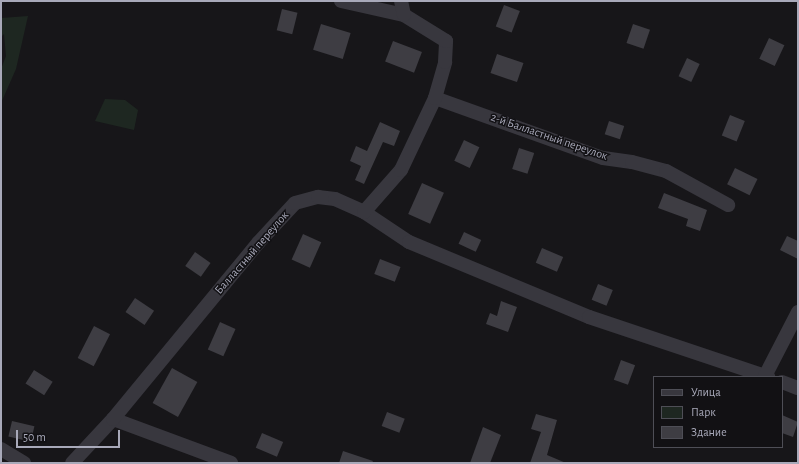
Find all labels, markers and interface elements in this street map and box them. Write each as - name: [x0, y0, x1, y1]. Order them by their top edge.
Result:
- street label: 2-й Балластный переулок: [489, 110, 609, 164]
- street label: Балластный переулок: [212, 209, 292, 297]
- legend: [653, 376, 783, 448]
- text: Улица: [691, 386, 721, 398]
- text: Парк: [691, 406, 716, 418]
- scale bar: [18, 422, 122, 448]
- text: Здание: [691, 426, 727, 438]
- text: 50 m: [23, 431, 46, 443]

